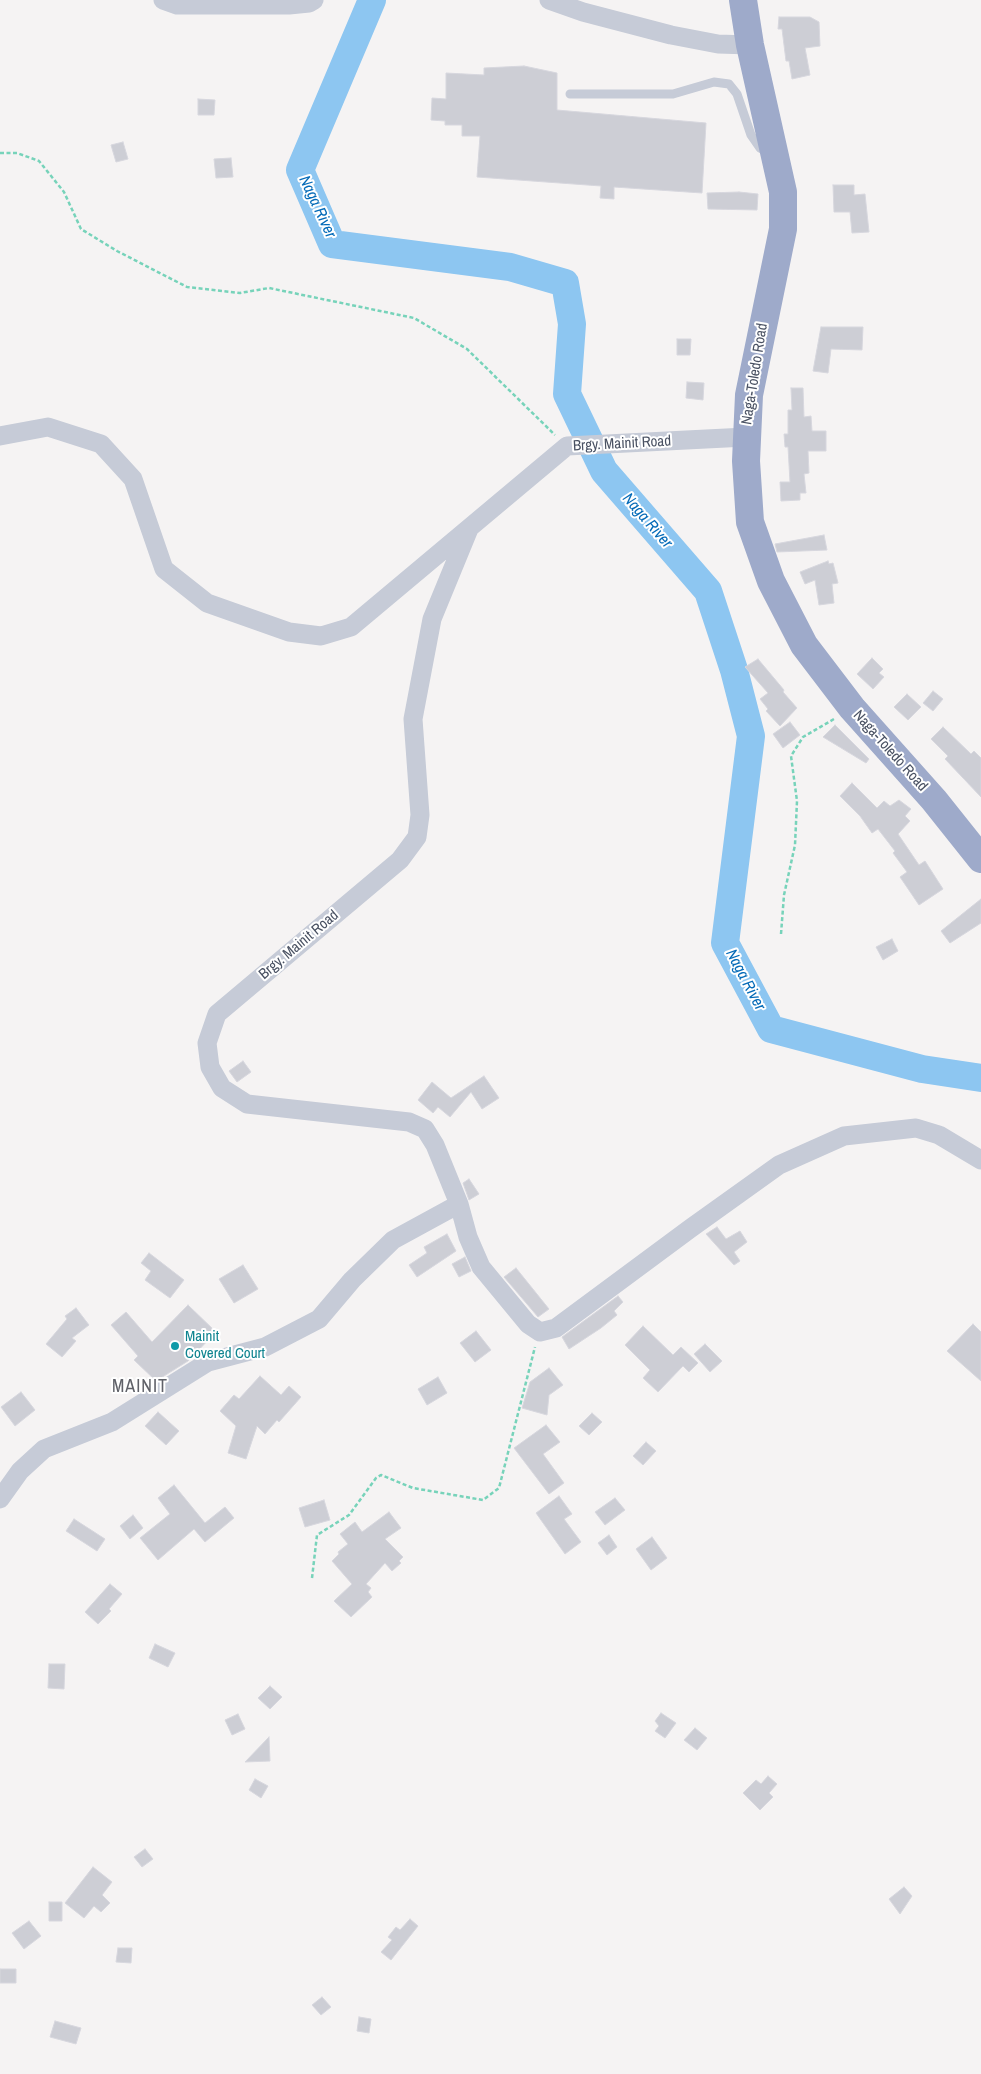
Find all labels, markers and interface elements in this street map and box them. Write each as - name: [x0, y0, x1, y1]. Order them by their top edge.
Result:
- water label: Naga River: [294, 173, 340, 241]
- street label: Naga-Toledo Road: [738, 322, 772, 426]
- street label: Brgy. Mainit Road: [572, 432, 672, 456]
- water label: Naga River: [618, 490, 676, 552]
- street label: Naga-Toledo Road: [849, 707, 931, 795]
- street label: Brgy. Mainit Road: [256, 907, 342, 983]
- water label: Naga River: [721, 946, 769, 1014]
- place label: Mainit Covered Court: [185, 1328, 265, 1363]
- marker: Mainit Covered Court: [169, 1340, 181, 1352]
- district label: MAINIT: [111, 1376, 169, 1398]

